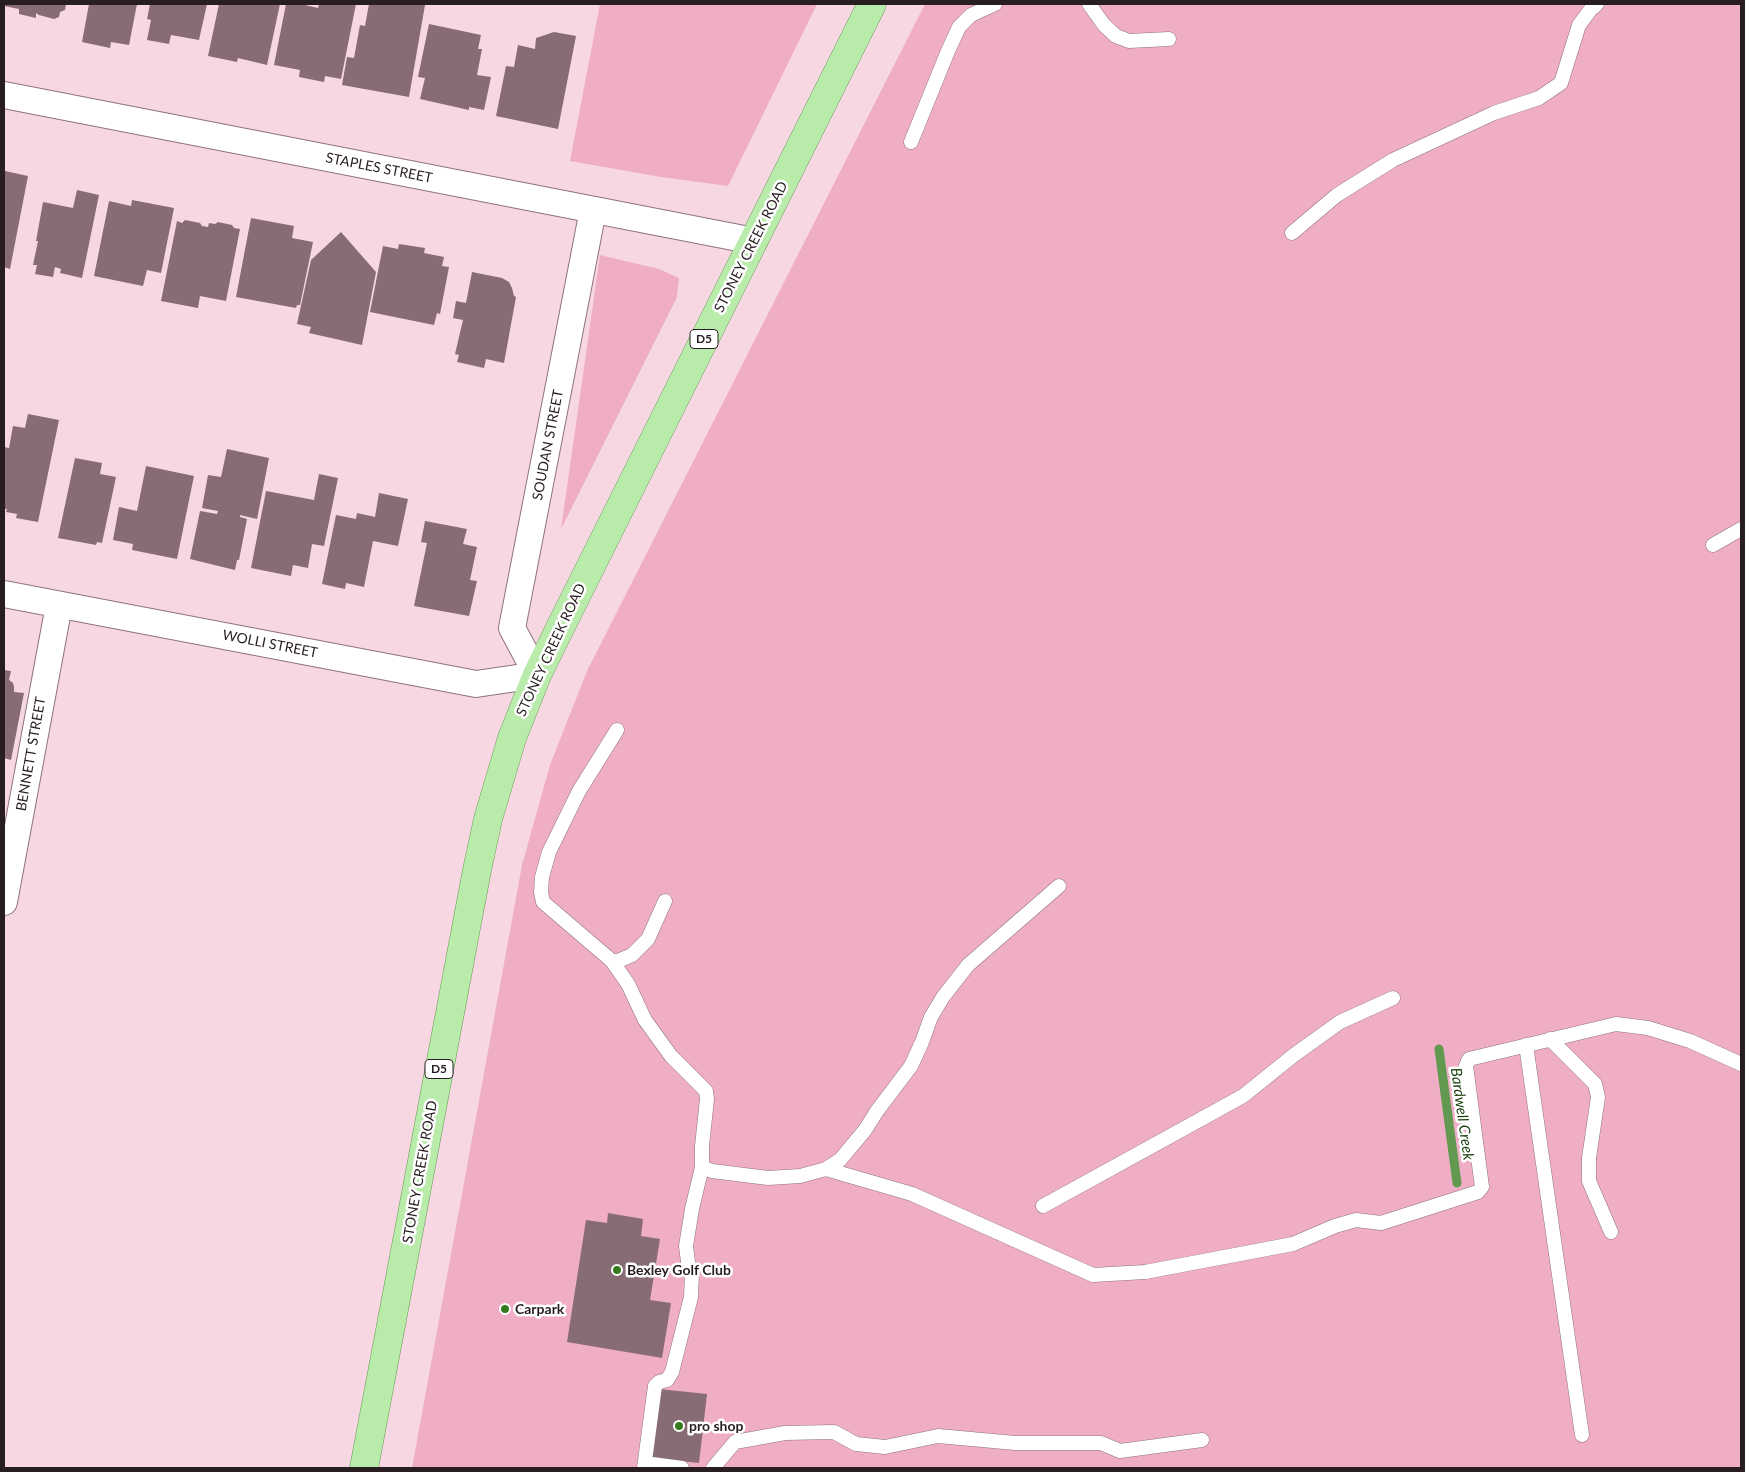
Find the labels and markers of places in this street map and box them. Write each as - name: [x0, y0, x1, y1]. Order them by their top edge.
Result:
- place label: Bexley Golf Club: [627, 1262, 731, 1278]
- marker: Bexley Golf Club: [611, 1264, 623, 1276]
- place label: Carpark: [515, 1301, 564, 1317]
- marker: Carpark: [499, 1303, 511, 1315]
- place label: pro shop: [689, 1418, 743, 1434]
- marker: pro shop: [673, 1420, 685, 1432]

